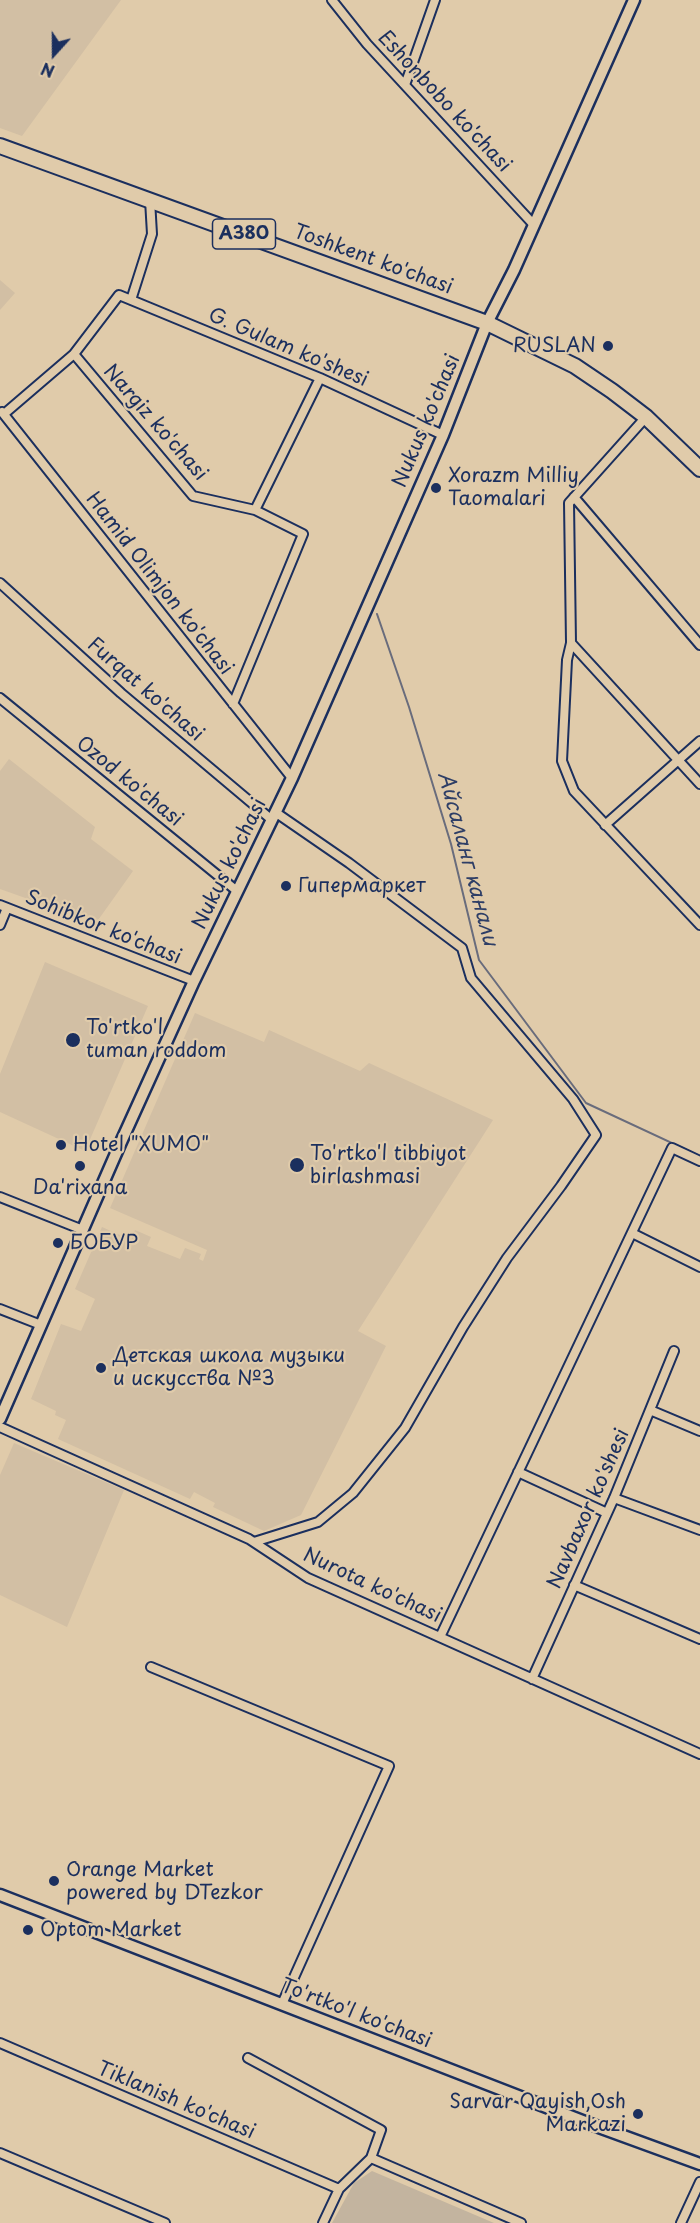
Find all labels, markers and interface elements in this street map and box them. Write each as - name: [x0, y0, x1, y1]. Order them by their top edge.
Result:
- north arrow: [24, 24, 84, 84]
- street label: Eshonbobo ko'chasi: [372, 26, 516, 178]
- text: N: [37, 57, 58, 84]
- road number: A380: [212, 219, 276, 249]
- street label: Toshkent ko'chasi: [290, 220, 456, 300]
- street label: G. Gulam ko'shesi: [204, 303, 372, 393]
- place label: RUSLAN: [513, 334, 596, 358]
- marker: RUSLAN: [601, 339, 615, 353]
- street label: Nukus ko'chasi: [388, 351, 466, 491]
- street label: Nargiz ko'chasi: [98, 360, 212, 486]
- place label: Xorazm Milliy Taomalari: [448, 464, 579, 511]
- marker: Xorazm Milliy Taomalari: [429, 481, 443, 495]
- street label: Hamid Olimjon ko'chasi: [80, 488, 238, 680]
- street label: Furqat ko'chasi: [82, 633, 208, 747]
- street label: Ozod ko'chasi: [71, 732, 187, 832]
- water label: Айсаланг канали: [432, 769, 502, 949]
- street label: Nukus ko'chasi: [188, 795, 272, 933]
- place label: Гипермаркет: [298, 874, 426, 898]
- marker: Гипермаркет: [279, 879, 293, 893]
- street label: Sohibkor ko'chasi: [21, 886, 185, 970]
- place label: To'rtko'l tuman roddom: [86, 1016, 226, 1063]
- marker: To'rtko'l tuman roddom: [64, 1031, 82, 1049]
- place label: Hotel "XUMO": [73, 1133, 209, 1157]
- marker: Hotel "XUMO": [54, 1138, 68, 1152]
- place label: To'rtko'l tibbiyot birlashmasi: [310, 1142, 466, 1189]
- marker: To'rtko'l tibbiyot birlashmasi: [288, 1156, 306, 1174]
- marker: Da'rixana: [73, 1159, 87, 1173]
- place label: Da'rixana: [33, 1176, 127, 1200]
- place label: БОБУР: [70, 1231, 138, 1255]
- marker: БОБУР: [51, 1236, 65, 1250]
- place label: Детская школа музыки и искусства №3: [113, 1344, 345, 1391]
- marker: Детская школа музыки и искусства №3: [94, 1361, 108, 1375]
- street label: Navbaxor ko'shesi: [543, 1425, 635, 1593]
- street label: Nurota ko'chasi: [299, 1543, 445, 1629]
- place label: Orange Market powered by DTezkor: [66, 1858, 263, 1905]
- marker: Orange Market powered by DTezkor: [47, 1874, 61, 1888]
- place label: Optom Market: [40, 1918, 181, 1942]
- marker: Optom Market: [21, 1923, 35, 1937]
- street label: To'rtko'l ko'chasi: [277, 1974, 435, 2054]
- street label: Tiklanish ko'chasi: [93, 2057, 259, 2145]
- place label: Sarvar Qayish,Osh Markazi: [449, 2090, 626, 2137]
- marker: Sarvar Qayish,Osh Markazi: [631, 2107, 645, 2121]

